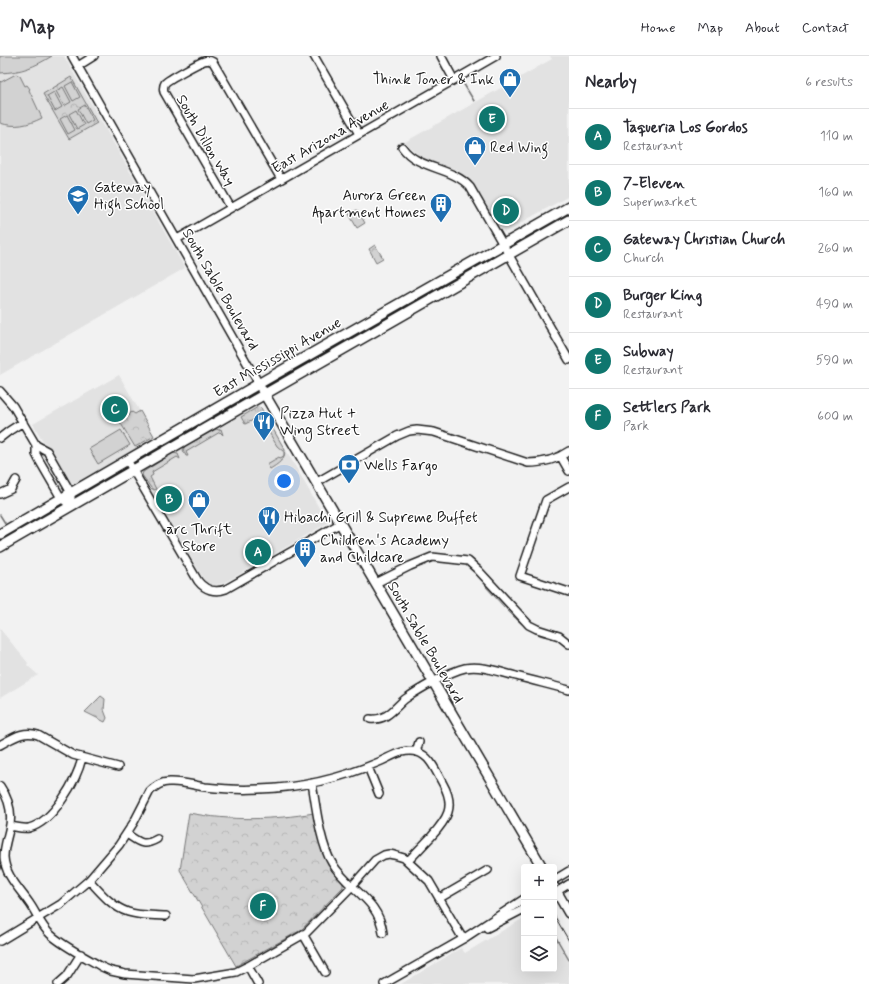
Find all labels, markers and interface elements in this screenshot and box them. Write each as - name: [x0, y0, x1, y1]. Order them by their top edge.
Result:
- text: Map: [20, 15, 55, 40]
- text: Home: [641, 19, 675, 37]
- text: Map: [697, 19, 723, 37]
- text: About: [745, 19, 780, 37]
- text: Contact: [802, 19, 849, 37]
- shop icon: Think Toner & Ink: [497, 66, 523, 99]
- place label: Think Toner & Ink: [373, 70, 495, 90]
- text: Nearby: [585, 71, 637, 93]
- text: 6 results: [805, 74, 853, 91]
- street label: South Dillon Way: [171, 91, 239, 190]
- street label: East Arizona Avenue: [268, 95, 393, 179]
- pin: E: [479, 104, 505, 134]
- text: Taqueria Los Gordos: [623, 118, 748, 138]
- text: A: [594, 128, 602, 145]
- text: 110 m: [820, 128, 853, 145]
- shop icon: Red Wing: [462, 134, 488, 167]
- place label: Red Wing: [490, 138, 548, 159]
- text: Restaurant: [623, 138, 683, 155]
- text: 7-Eleven: [623, 174, 685, 194]
- place label: Gateway High School: [94, 178, 164, 216]
- school or university icon: Gateway High School: [65, 183, 91, 216]
- text: B: [594, 184, 602, 201]
- text: 160 m: [818, 184, 853, 201]
- place label: Aurora Green Apartment Homes: [312, 186, 426, 224]
- building icon: Aurora Green Apartment Homes: [428, 191, 454, 224]
- text: Supermarket: [623, 194, 697, 211]
- pin: D: [493, 196, 519, 226]
- street label: South Sable Boulevard: [177, 225, 263, 354]
- text: Gateway Christian Church: [623, 230, 785, 250]
- text: C: [593, 240, 603, 257]
- text: 260 m: [818, 240, 853, 257]
- text: Church: [623, 250, 664, 267]
- text: Burger King: [623, 286, 702, 306]
- text: D: [594, 296, 602, 313]
- text: 490 m: [816, 296, 853, 313]
- text: Restaurant: [623, 306, 683, 323]
- street label: East Mississippi Avenue: [210, 313, 345, 403]
- text: Subway: [623, 342, 674, 362]
- text: E: [594, 352, 602, 369]
- text: 590 m: [816, 352, 853, 369]
- text: Restaurant: [623, 362, 683, 379]
- pin: C: [102, 394, 128, 424]
- text: Settlers Park: [623, 398, 711, 418]
- place label: Pizza Hut + Wing Street: [280, 404, 360, 442]
- text: F: [595, 408, 601, 425]
- text: 600 m: [817, 408, 853, 425]
- restaurant icon: Pizza Hut + Wing Street: [251, 409, 277, 442]
- text: Park: [623, 418, 649, 435]
- bank icon: Wells Fargo: [336, 452, 362, 485]
- place label: Wells Fargo: [364, 456, 438, 476]
- your location: [274, 471, 294, 491]
- pin: B: [156, 484, 182, 514]
- shop icon: arc Thrift Store: [186, 487, 212, 520]
- restaurant icon: Hibachi Grill & Supreme Buffet: [256, 504, 282, 537]
- place label: Hibachi Grill & Supreme Buffet: [284, 508, 478, 528]
- place label: arc Thrift Store: [166, 520, 232, 557]
- place label: Children's Academy and Childcare: [320, 531, 449, 568]
- building icon: Children's Academy and Childcare: [292, 536, 318, 569]
- pin: A: [245, 537, 271, 567]
- street label: South Sable Boulevard: [382, 578, 468, 707]
- map controls: [521, 864, 557, 972]
- button: +: [521, 864, 557, 900]
- pin: F: [250, 891, 276, 921]
- button: −: [521, 900, 557, 936]
- button: layers: [521, 936, 557, 972]

